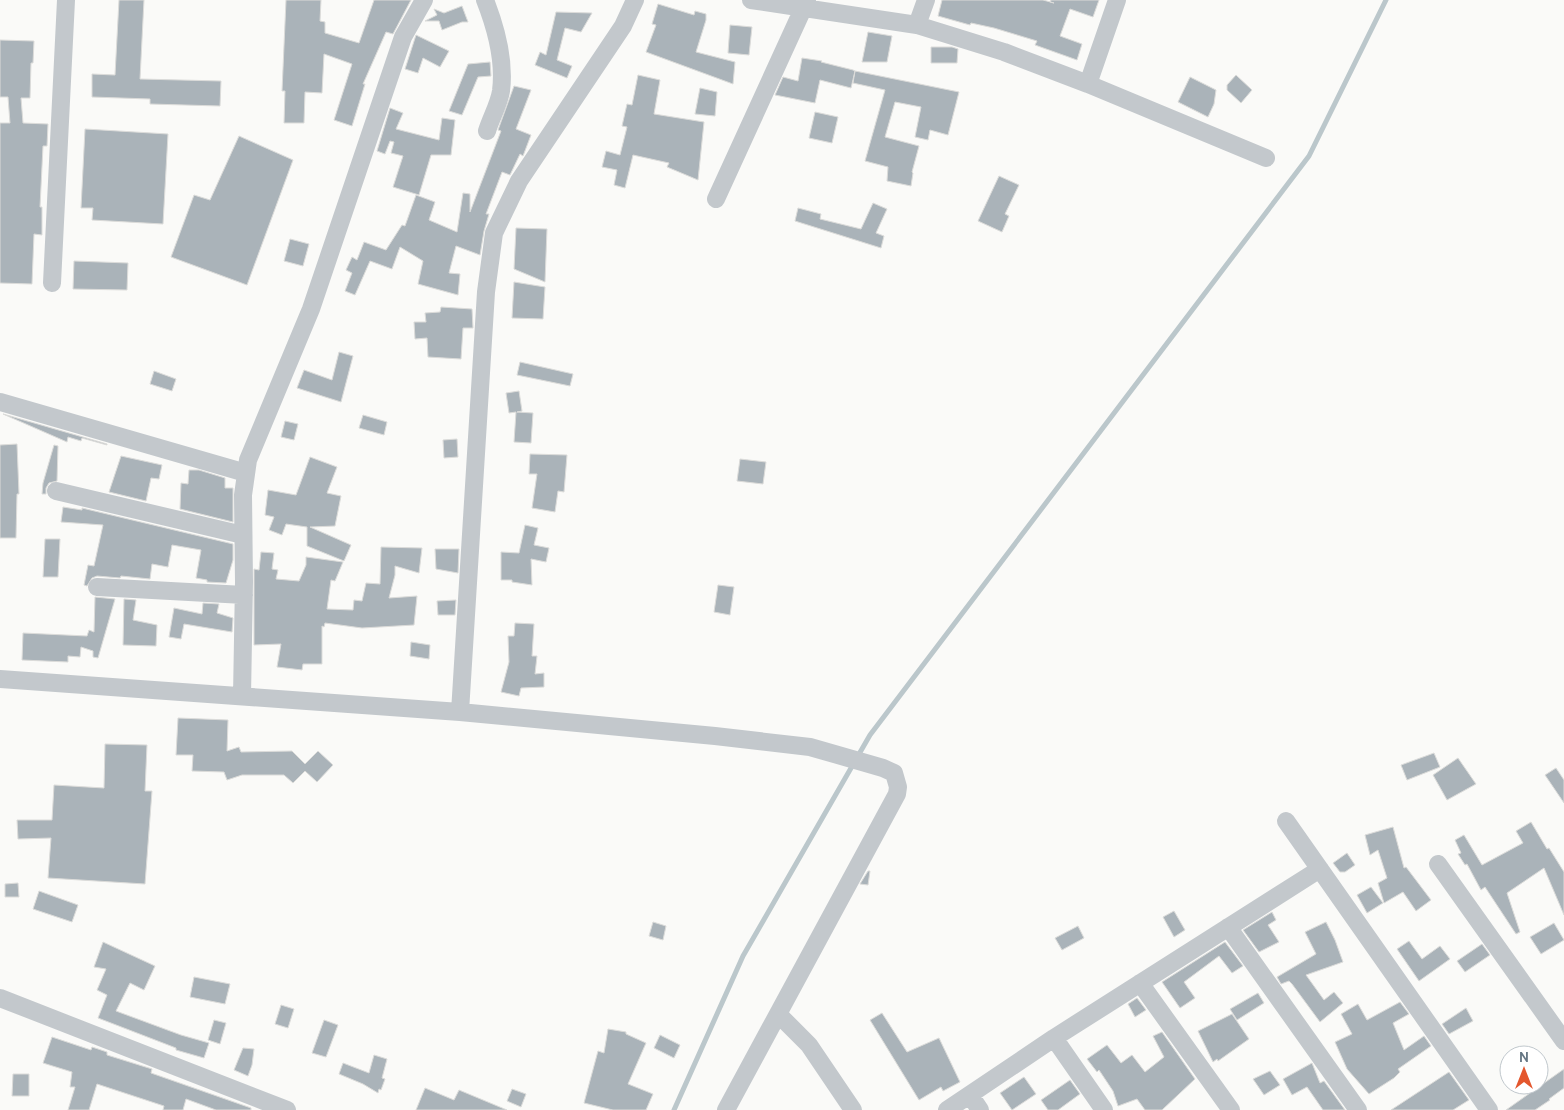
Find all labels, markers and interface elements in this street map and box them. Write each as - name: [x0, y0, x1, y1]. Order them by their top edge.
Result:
- north arrow: [1499, 1045, 1549, 1095]
- text: N: [1519, 1048, 1529, 1066]

